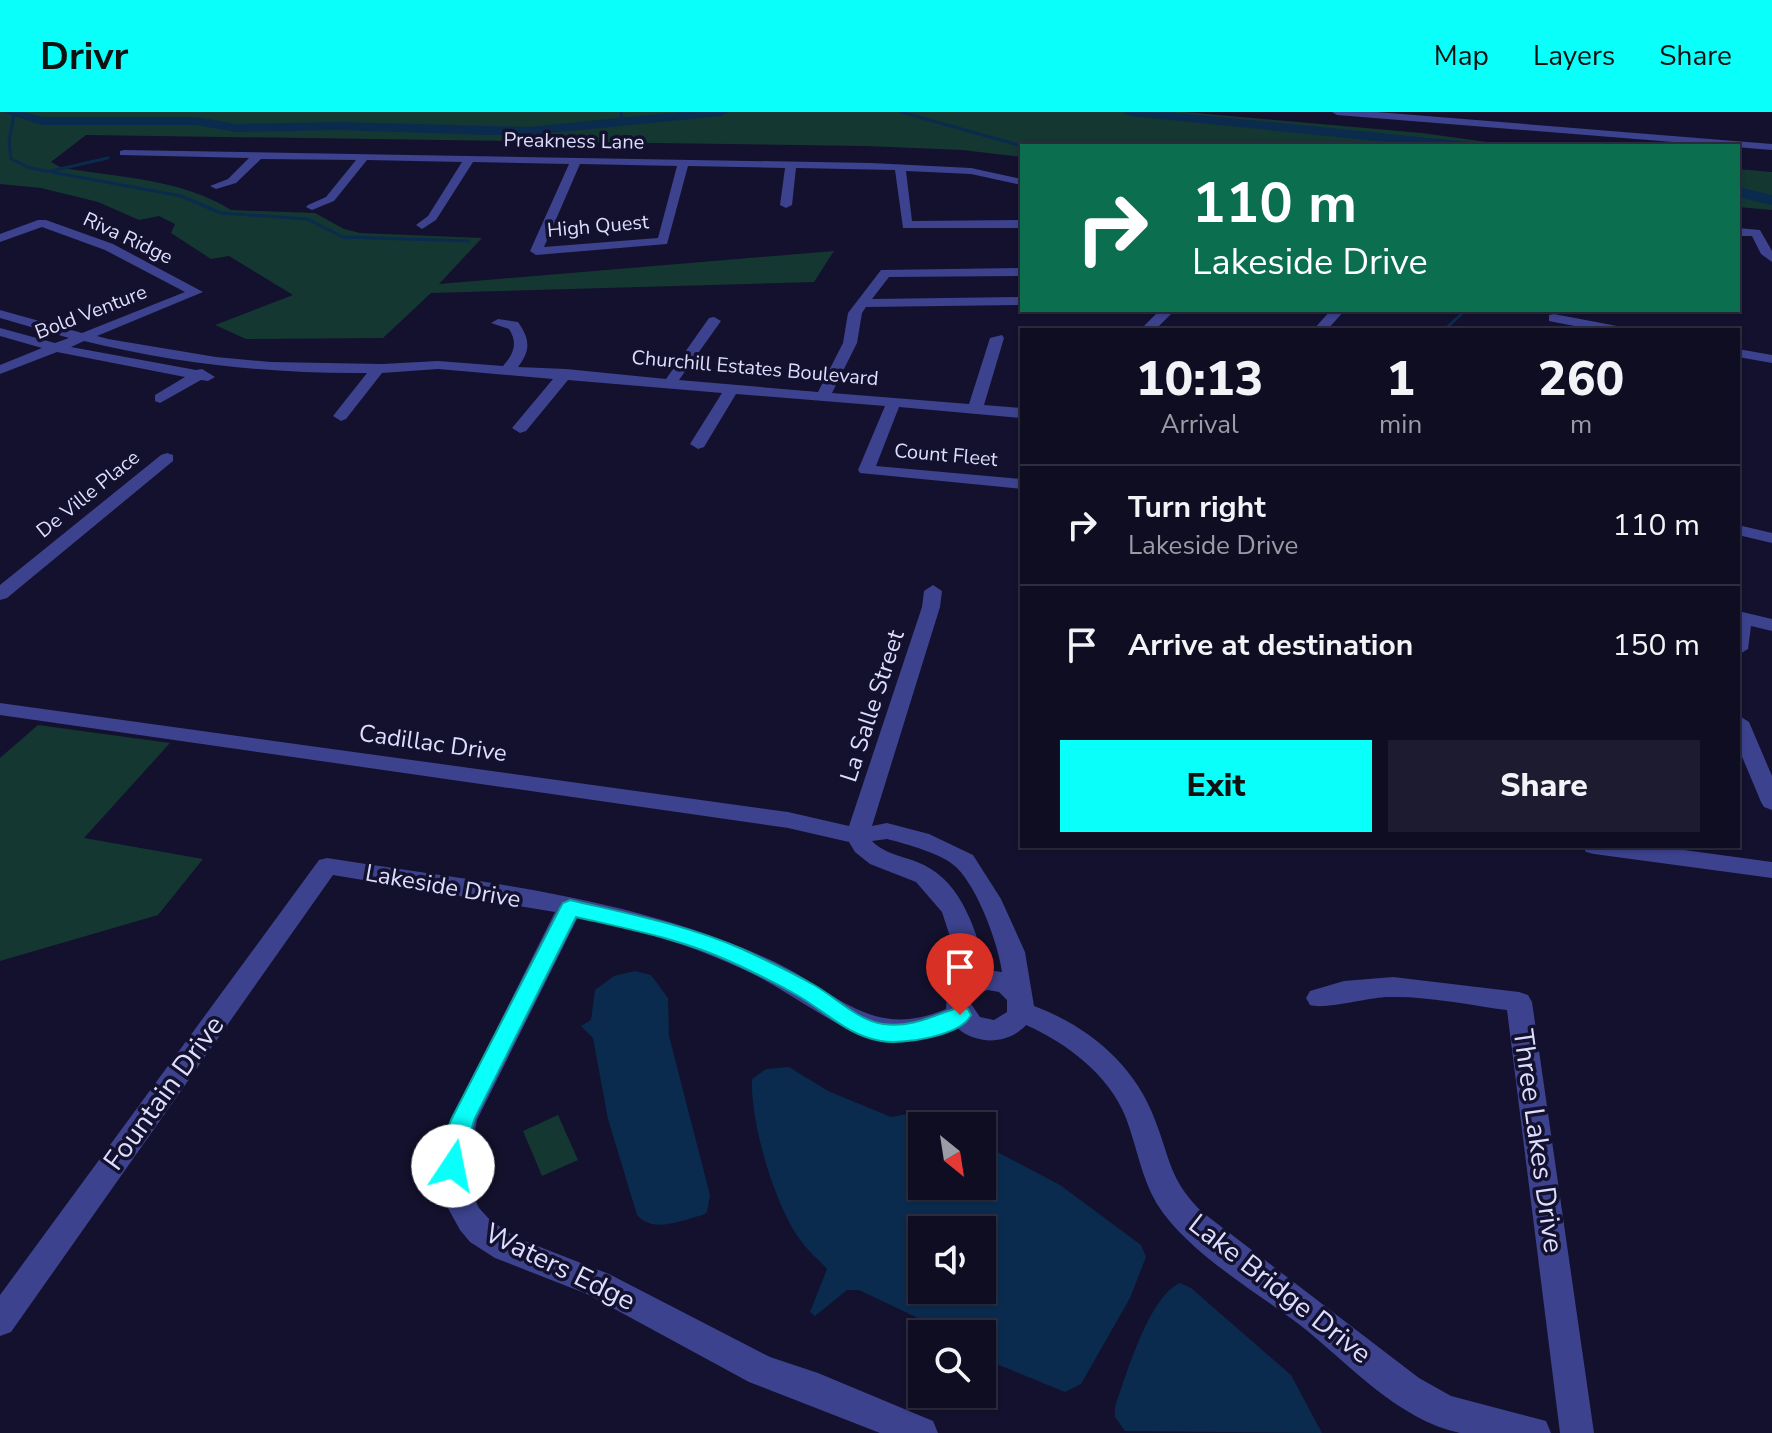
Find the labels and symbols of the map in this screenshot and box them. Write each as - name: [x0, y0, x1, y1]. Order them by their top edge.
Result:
- street label: Preakness Lane: [503, 126, 645, 156]
- street label: Riva Ridge: [79, 205, 177, 271]
- street label: High Quest: [546, 208, 651, 244]
- street label: Bold Venture: [31, 278, 151, 346]
- street label: Churchill Estates Boulevard: [630, 344, 880, 392]
- street label: Count Fleet: [893, 437, 1000, 473]
- street label: De Ville Place: [31, 444, 145, 544]
- street label: La Salle Street: [832, 625, 912, 786]
- street label: Cadillac Drive: [357, 717, 509, 769]
- street label: Lakeside Drive: [363, 857, 523, 915]
- pin: [926, 933, 994, 1015]
- street label: Fountain Drive: [95, 1008, 233, 1178]
- street label: Three Lakes Drive: [1504, 1027, 1572, 1255]
- north arrow: [908, 1112, 996, 1200]
- position arrow: [411, 1124, 495, 1208]
- street label: Lake Bridge Drive: [1181, 1206, 1379, 1372]
- street label: Waters Edge: [478, 1214, 642, 1320]

